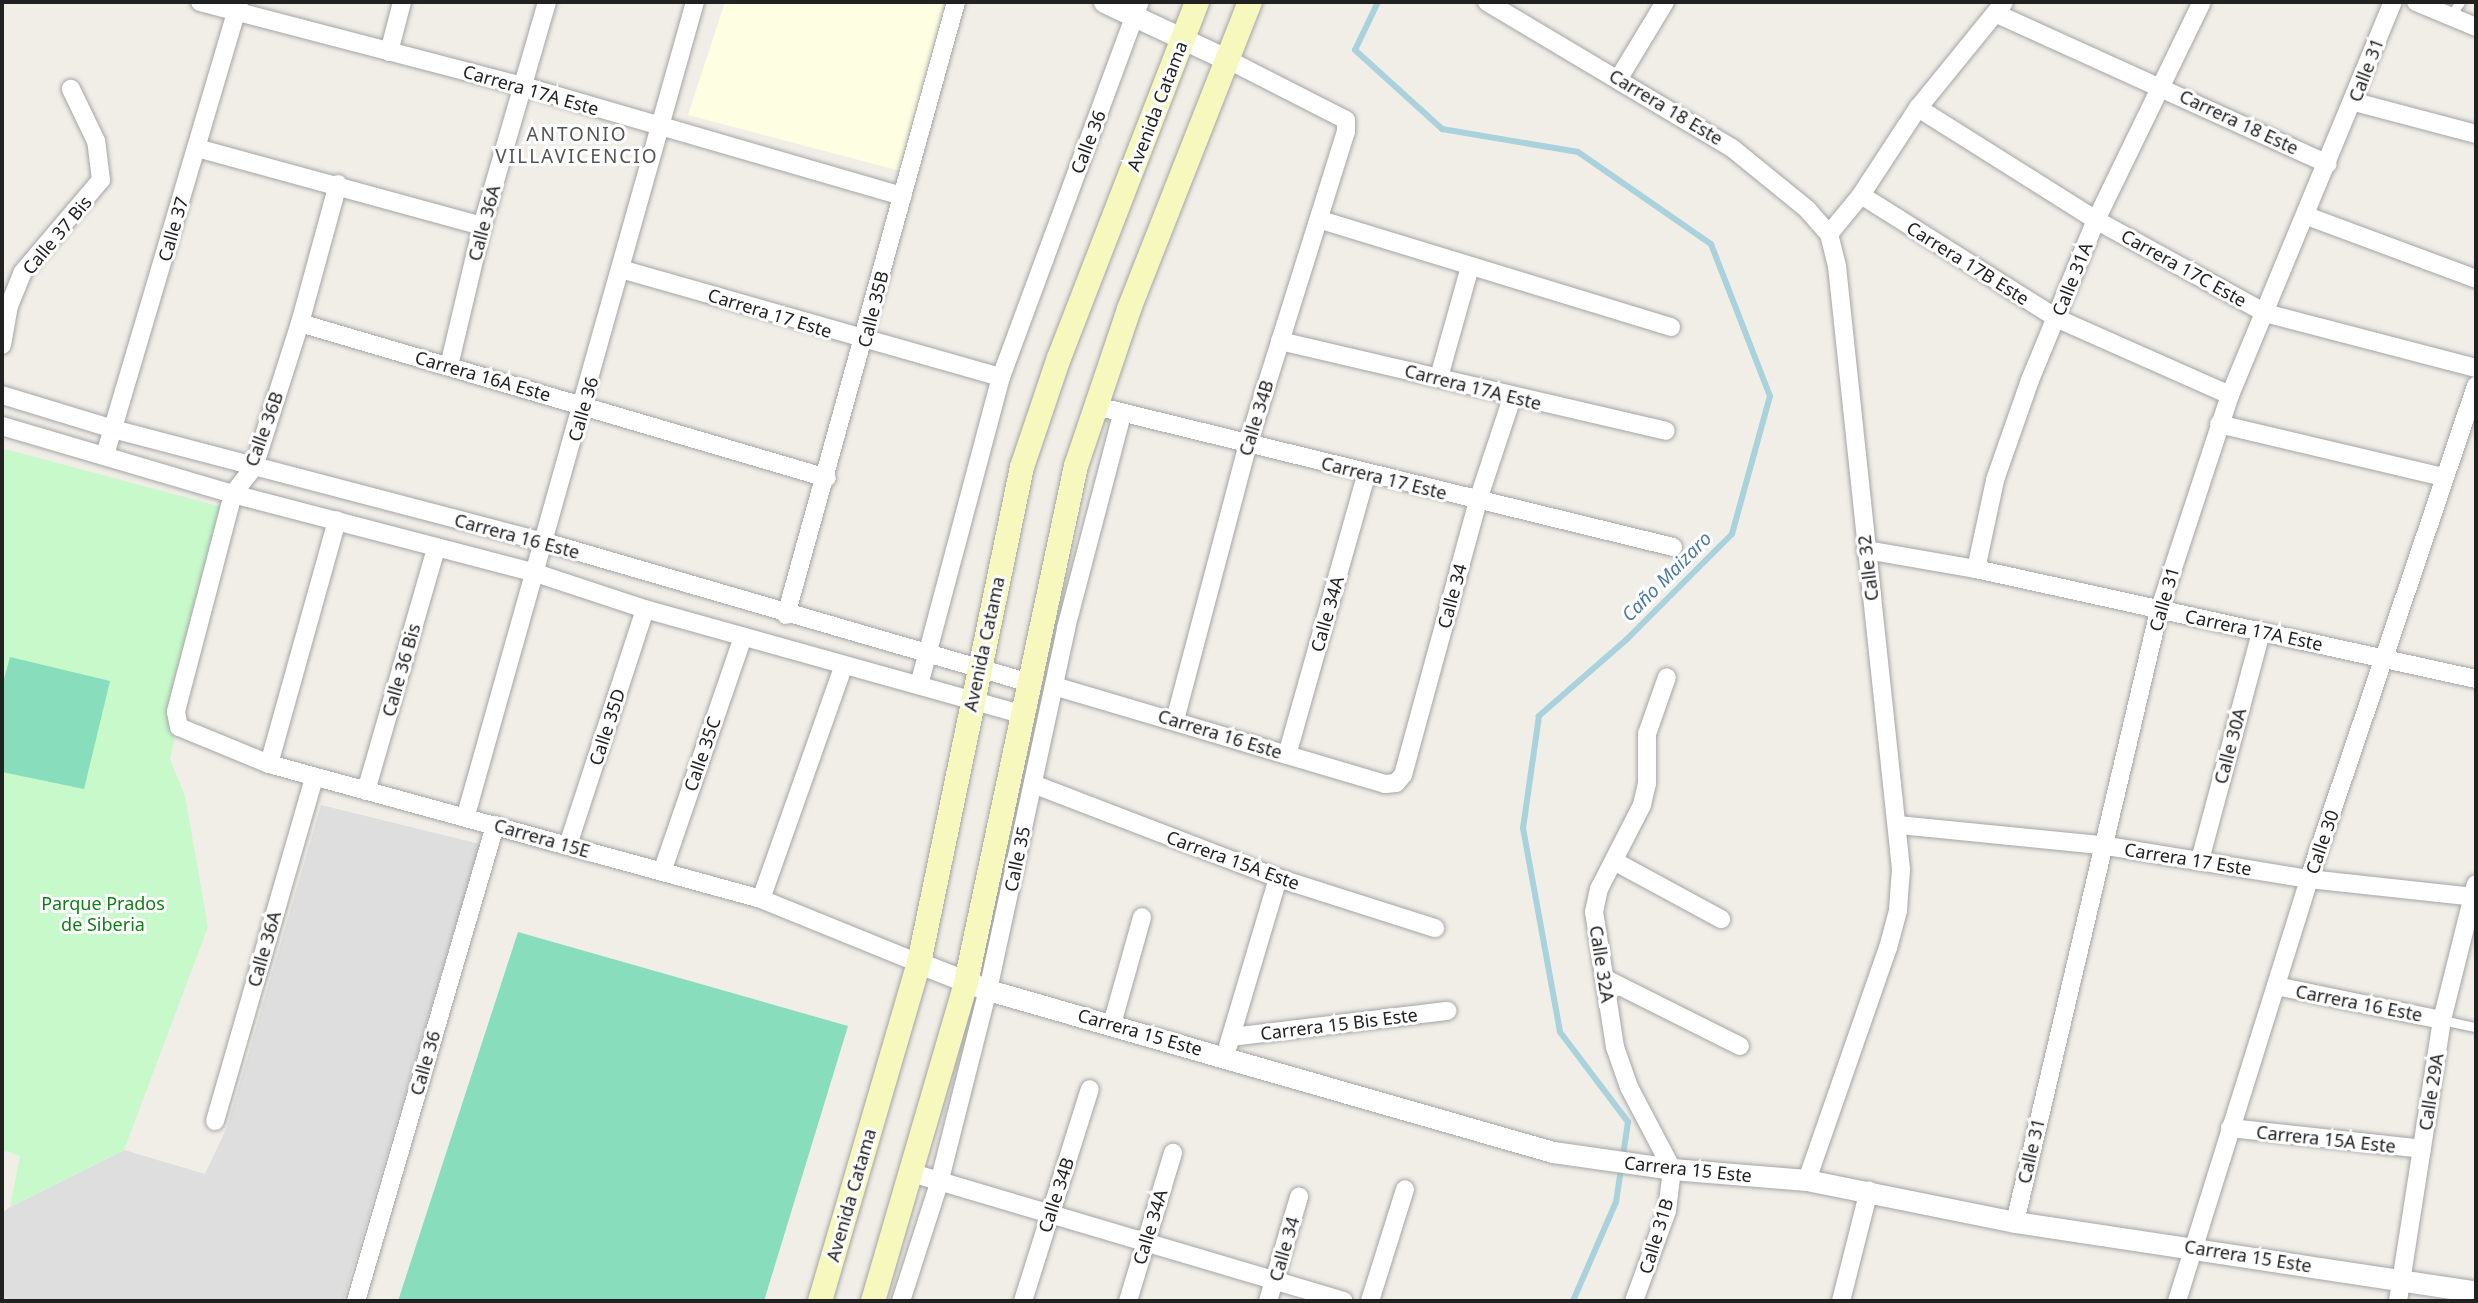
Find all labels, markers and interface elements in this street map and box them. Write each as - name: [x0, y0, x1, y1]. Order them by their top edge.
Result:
- street label: Calle 31: [2344, 35, 2388, 105]
- street label: Avenida Catama: [1122, 38, 1192, 174]
- street label: Carrera 17A Este: [461, 60, 601, 120]
- street label: Carrera 18 Este: [1605, 65, 1727, 149]
- street label: Carrera 18 Este: [2176, 85, 2302, 159]
- street label: Calle 36: [1066, 107, 1110, 177]
- district label: ANTONIO VILLAVICENCIO: [497, 124, 657, 168]
- street label: Calle 36A: [464, 183, 504, 263]
- street label: Calle 37 Bis: [18, 191, 96, 279]
- street label: Calle 37: [153, 194, 193, 264]
- street label: Carrera 17B Este: [1903, 217, 2033, 309]
- street label: Carrera 17C Este: [2118, 225, 2250, 311]
- street label: Calle 31A: [2047, 239, 2097, 319]
- street label: Calle 35B: [853, 269, 893, 349]
- street label: Carrera 17 Este: [705, 284, 835, 342]
- street label: Carrera 16A Este: [413, 346, 553, 406]
- street label: Carrera 17A Este: [1402, 360, 1544, 414]
- street label: Calle 36: [563, 374, 603, 444]
- street label: Calle 34B: [1234, 378, 1278, 458]
- street label: Calle 36B: [241, 389, 287, 469]
- street label: Carrera 17 Este: [1319, 452, 1449, 504]
- street label: Carrera 16 Este: [452, 509, 582, 563]
- water label: Caño Maizaro: [1617, 527, 1717, 627]
- street label: Calle 32: [1853, 534, 1883, 602]
- street label: Calle 34: [1433, 561, 1471, 631]
- street label: Calle 31: [2144, 564, 2184, 634]
- street label: Calle 34A: [1306, 574, 1348, 654]
- street label: Avenida Catama: [959, 575, 1009, 713]
- street label: Carrera 17A Este: [2183, 605, 2325, 655]
- street label: Calle 36 Bis: [377, 621, 425, 719]
- street label: Calle 35D: [584, 686, 630, 768]
- street label: Carrera 16 Este: [1155, 705, 1285, 763]
- street label: Calle 30A: [2210, 706, 2250, 786]
- street label: Calle 35C: [679, 714, 725, 794]
- street label: Calle 30: [2301, 807, 2343, 877]
- street label: Carrera 15E: [492, 814, 592, 862]
- street label: Calle 35: [1000, 824, 1034, 894]
- street label: Carrera 15A Este: [1164, 826, 1302, 894]
- street label: Carrera 17 Este: [2123, 838, 2253, 880]
- park label: Parque Prados de Siberia: [41, 893, 165, 936]
- street label: Calle 36A: [243, 909, 285, 989]
- street label: Calle 32A: [1585, 924, 1619, 1004]
- street label: Carrera 16 Este: [2294, 980, 2424, 1026]
- street label: Carrera 15 Este: [1075, 1004, 1205, 1060]
- street label: Carrera 15 Bis Este: [1259, 1004, 1419, 1044]
- street label: Calle 36: [405, 1028, 445, 1098]
- street label: Calle 29A: [2414, 1052, 2448, 1132]
- street label: Calle 31: [2013, 1116, 2049, 1186]
- street label: Carrera 15A Este: [2255, 1121, 2397, 1157]
- street label: Avenida Catama: [822, 1126, 880, 1264]
- street label: Carrera 15 Este: [1623, 1152, 1753, 1186]
- street label: Calle 34B: [1034, 1155, 1078, 1235]
- street label: Calle 34A: [1128, 1187, 1172, 1267]
- street label: Calle 31B: [1634, 1196, 1678, 1276]
- street label: Calle 34: [1264, 1214, 1304, 1284]
- street label: Carrera 15 Este: [2183, 1235, 2313, 1277]

